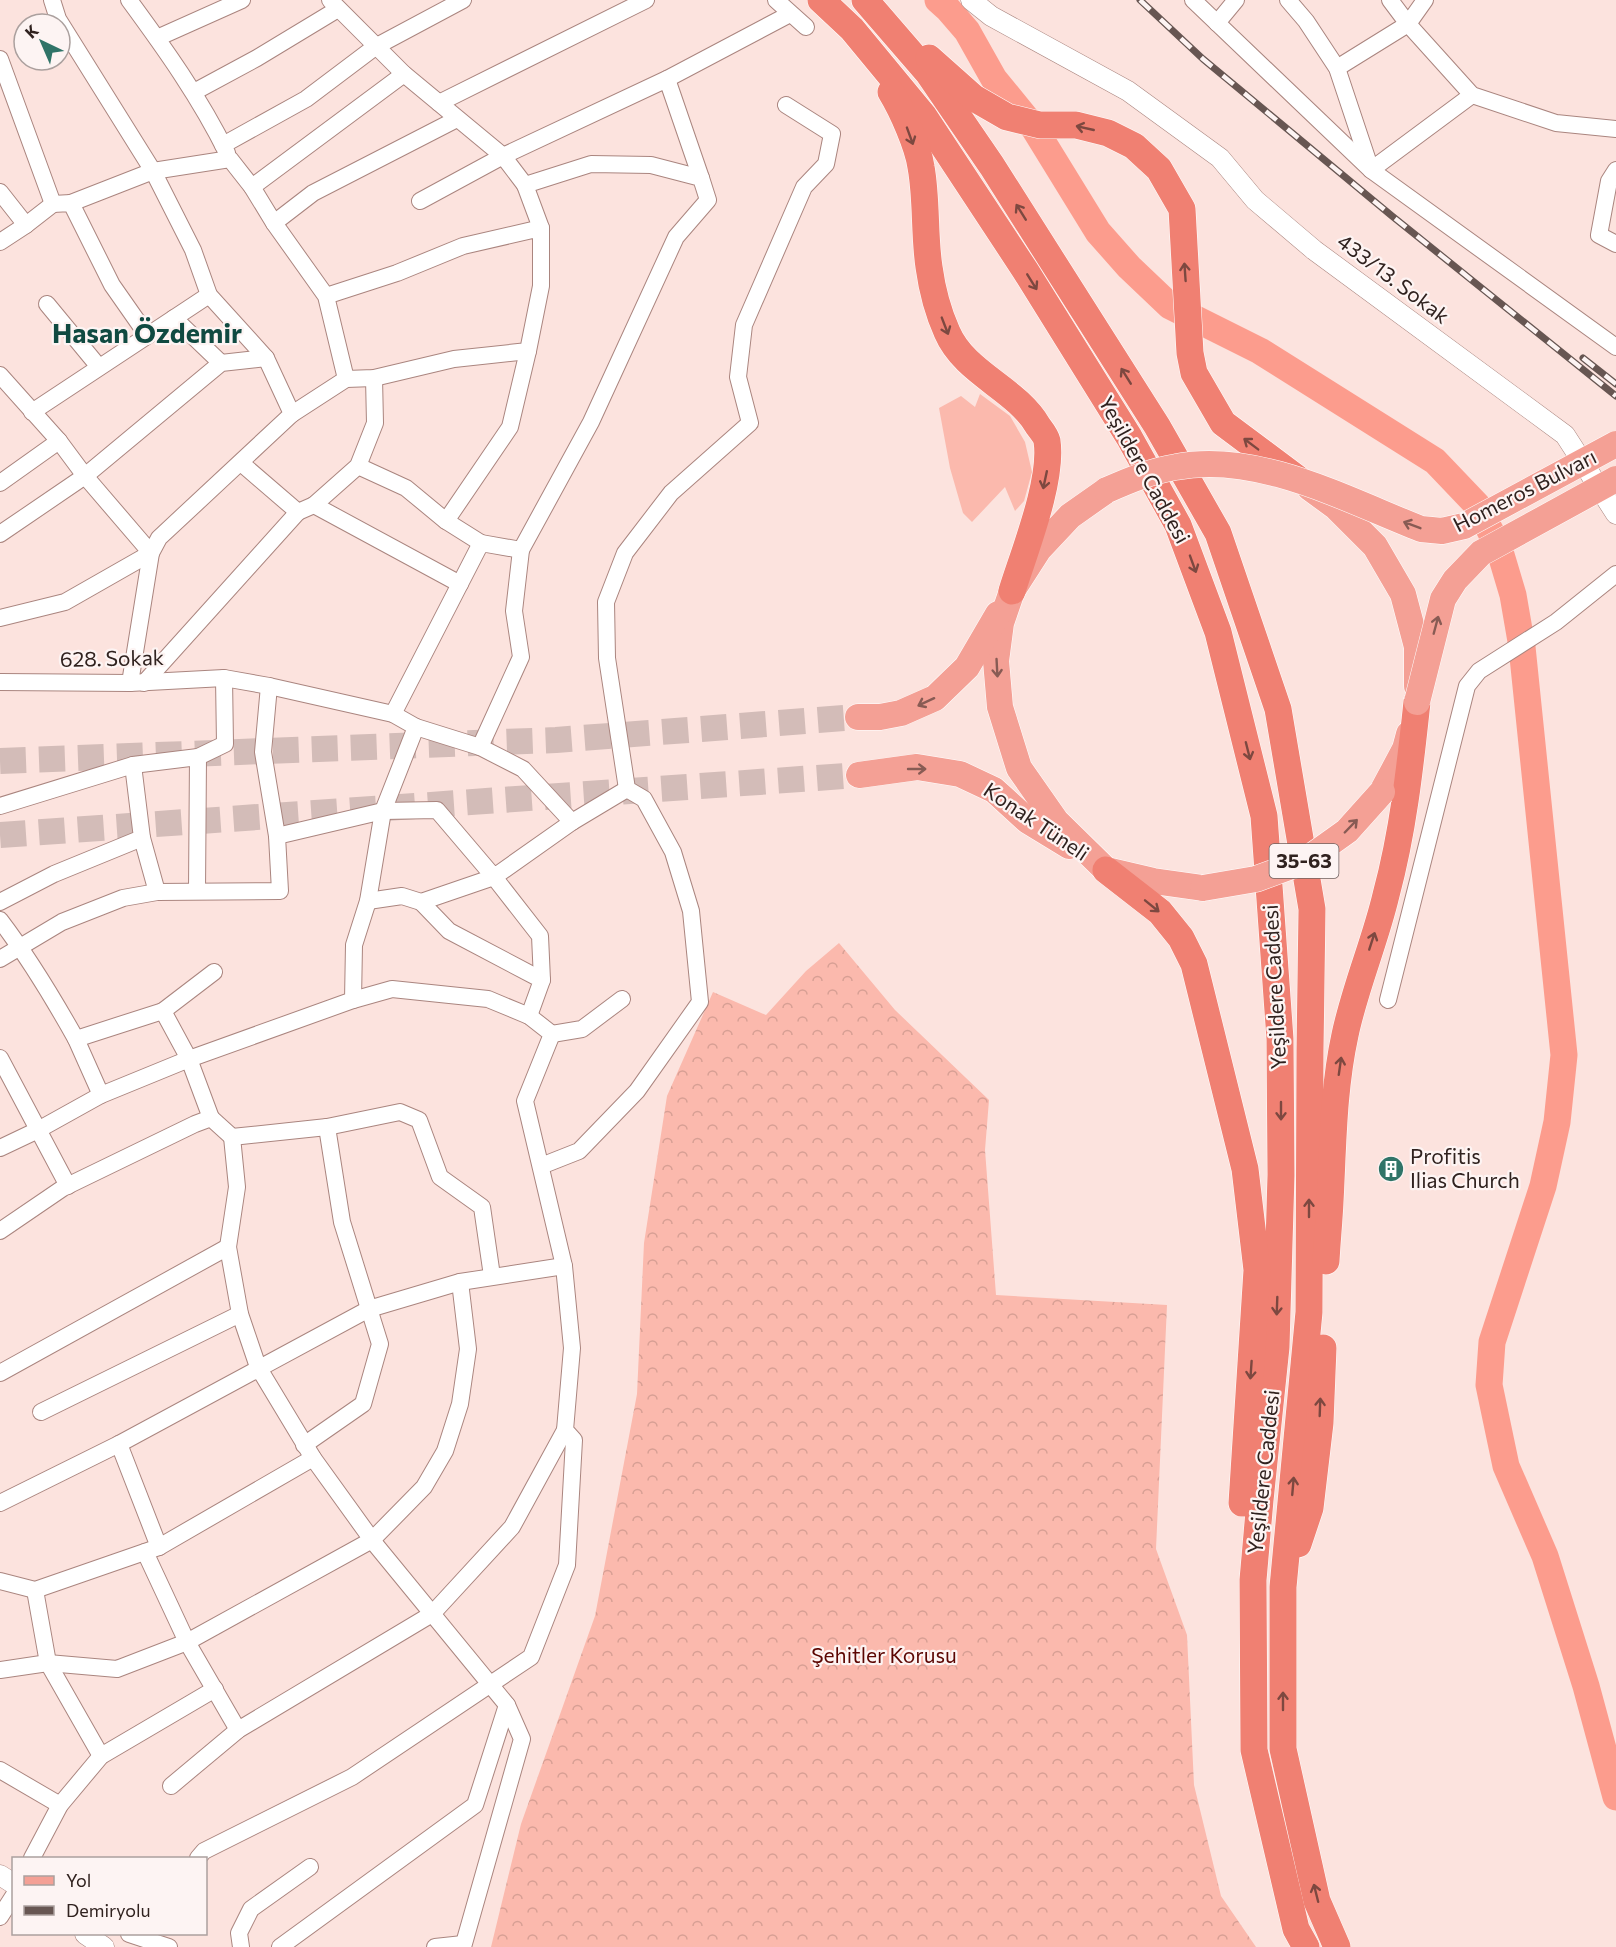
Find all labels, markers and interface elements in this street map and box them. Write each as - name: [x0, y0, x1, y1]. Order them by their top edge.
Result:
- north arrow: [12, 12, 72, 72]
- text: K: [21, 20, 42, 42]
- one-way arrow: [1076, 121, 1095, 133]
- one-way arrow: [906, 126, 917, 144]
- one-way arrow: [1015, 204, 1027, 221]
- street label: 433/13. Sokak: [1333, 228, 1455, 328]
- one-way arrow: [1180, 262, 1191, 282]
- one-way arrow: [1026, 273, 1038, 290]
- district label: Hasan Özdemir: [52, 316, 242, 349]
- one-way arrow: [940, 316, 951, 335]
- one-way arrow: [1119, 368, 1131, 385]
- street label: Yeşildere Caddesi: [1094, 391, 1196, 548]
- one-way arrow: [1244, 438, 1260, 450]
- street label: Homeros Bulvarı: [1448, 443, 1600, 537]
- one-way arrow: [1039, 469, 1050, 489]
- one-way arrow: [1403, 519, 1421, 530]
- one-way arrow: [1188, 554, 1199, 573]
- one-way arrow: [1430, 616, 1442, 635]
- street label: 628. Sokak: [60, 644, 164, 671]
- one-way arrow: [992, 658, 1003, 678]
- one-way arrow: [918, 696, 936, 708]
- one-way arrow: [1243, 741, 1254, 760]
- one-way arrow: [907, 763, 926, 775]
- street label: Konak Tüneli: [979, 776, 1094, 865]
- one-way arrow: [1344, 819, 1358, 834]
- road number: 35-63: [1270, 844, 1338, 878]
- one-way arrow: [1144, 899, 1160, 912]
- street label: Yeşildere Caddesi: [1257, 904, 1290, 1070]
- one-way arrow: [1367, 932, 1378, 951]
- one-way arrow: [1334, 1057, 1345, 1076]
- one-way arrow: [1275, 1101, 1287, 1121]
- place label: Profitis Ilias Church: [1410, 1143, 1520, 1192]
- building icon: Profitis Ilias Church: [1376, 1154, 1406, 1184]
- one-way arrow: [1303, 1198, 1315, 1218]
- one-way arrow: [1272, 1296, 1283, 1316]
- one-way arrow: [1245, 1360, 1256, 1380]
- street label: Yeşildere Caddesi: [1241, 1388, 1284, 1555]
- one-way arrow: [1315, 1398, 1326, 1418]
- one-way arrow: [1288, 1476, 1299, 1496]
- park label: Şehitler Korusu: [811, 1642, 957, 1667]
- one-way arrow: [1277, 1692, 1289, 1712]
- legend: [12, 1857, 207, 1935]
- text: Yol: [66, 1869, 91, 1891]
- one-way arrow: [1309, 1883, 1321, 1902]
- text: Demiryolu: [66, 1899, 151, 1921]

